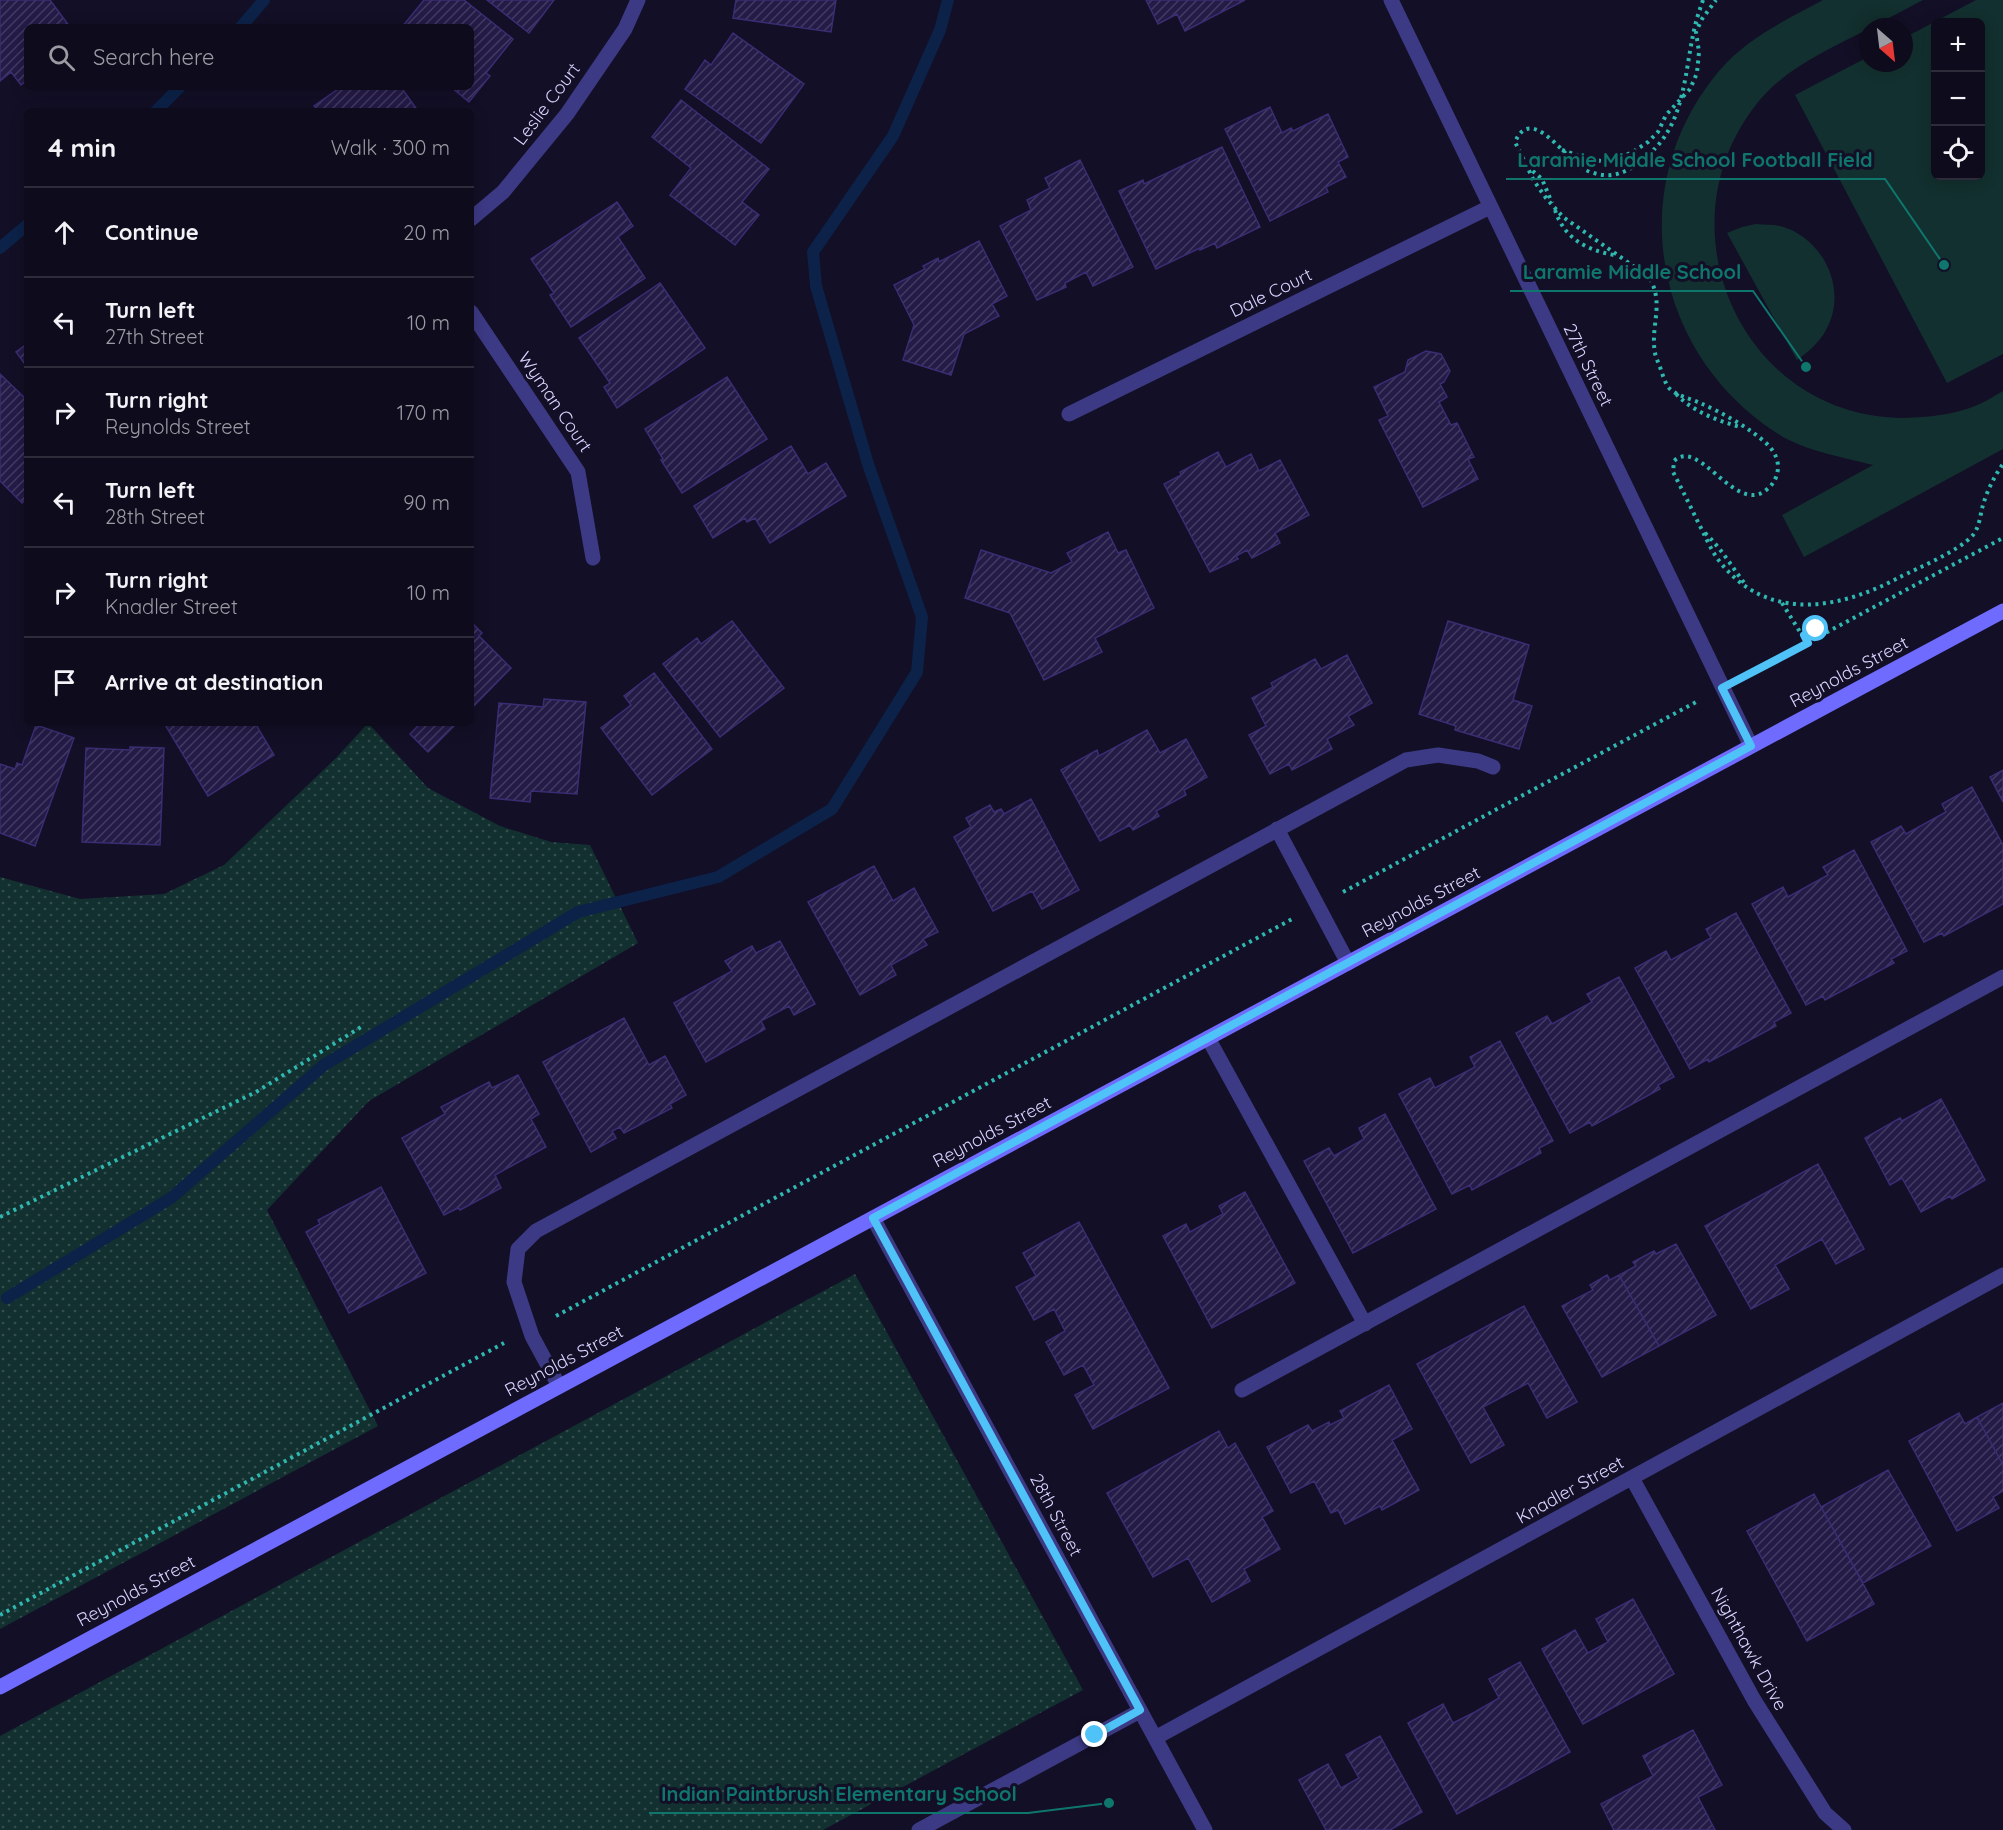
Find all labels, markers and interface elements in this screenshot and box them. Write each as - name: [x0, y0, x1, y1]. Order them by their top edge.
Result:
- north arrow: [1859, 18, 1913, 72]
- map controls: [1931, 18, 1985, 180]
- button: +: [1931, 18, 1985, 72]
- search box: [24, 24, 474, 90]
- icon: search: [45, 41, 78, 74]
- text: Search here: [93, 43, 214, 71]
- street label: Leslie Court: [508, 58, 585, 149]
- button: −: [1931, 72, 1985, 126]
- button: locate: [1931, 126, 1985, 180]
- text: 4 min: [48, 131, 116, 164]
- text: Walk · 300 m: [331, 135, 450, 160]
- callout: Laramie Middle School Football Field: [1506, 141, 1885, 179]
- text: Laramie Middle School Football Field: [1517, 147, 1873, 172]
- icon: ahead: [48, 216, 81, 249]
- text: Continue: [105, 218, 199, 246]
- text: 20 m: [403, 220, 450, 245]
- callout: Laramie Middle School: [1510, 253, 1753, 291]
- text: Laramie Middle School: [1523, 259, 1741, 284]
- street label: Dale Court: [1226, 263, 1316, 322]
- text: Turn left: [105, 296, 195, 324]
- icon: left: [48, 306, 81, 339]
- text: 10 m: [407, 310, 450, 335]
- street label: 27th Street: [1559, 320, 1618, 410]
- text: 27th Street: [105, 324, 204, 349]
- street label: Wyman Court: [513, 347, 597, 456]
- text: Turn right: [105, 386, 209, 414]
- icon: right: [48, 396, 81, 429]
- text: 170 m: [397, 400, 450, 425]
- text: Reynolds Street: [105, 414, 251, 439]
- text: Turn left: [105, 476, 195, 504]
- icon: left: [48, 486, 81, 519]
- text: 90 m: [403, 490, 450, 515]
- text: 28th Street: [105, 504, 205, 529]
- text: Turn right: [105, 566, 209, 594]
- icon: right: [48, 576, 81, 609]
- text: 10 m: [407, 580, 450, 605]
- text: Knadler Street: [105, 594, 238, 619]
- route start: [1802, 615, 1828, 641]
- street label: Reynolds Street: [1786, 631, 1912, 712]
- icon: arrive: [48, 666, 81, 699]
- text: Arrive at destination: [105, 668, 323, 696]
- street label: Reynolds Street: [1358, 861, 1484, 942]
- street label: Reynolds Street: [929, 1091, 1055, 1172]
- street label: Reynolds Street: [501, 1320, 627, 1401]
- street label: Knadler Street: [1512, 1451, 1628, 1529]
- street label: 28th Street: [1025, 1470, 1088, 1560]
- street label: Reynolds Street: [73, 1550, 199, 1631]
- street label: Nighthawk Drive: [1706, 1583, 1793, 1714]
- route end: [1081, 1721, 1107, 1747]
- callout: Indian Paintbrush Elementary School: [649, 1775, 1028, 1813]
- text: Indian Paintbrush Elementary School: [661, 1781, 1017, 1806]

